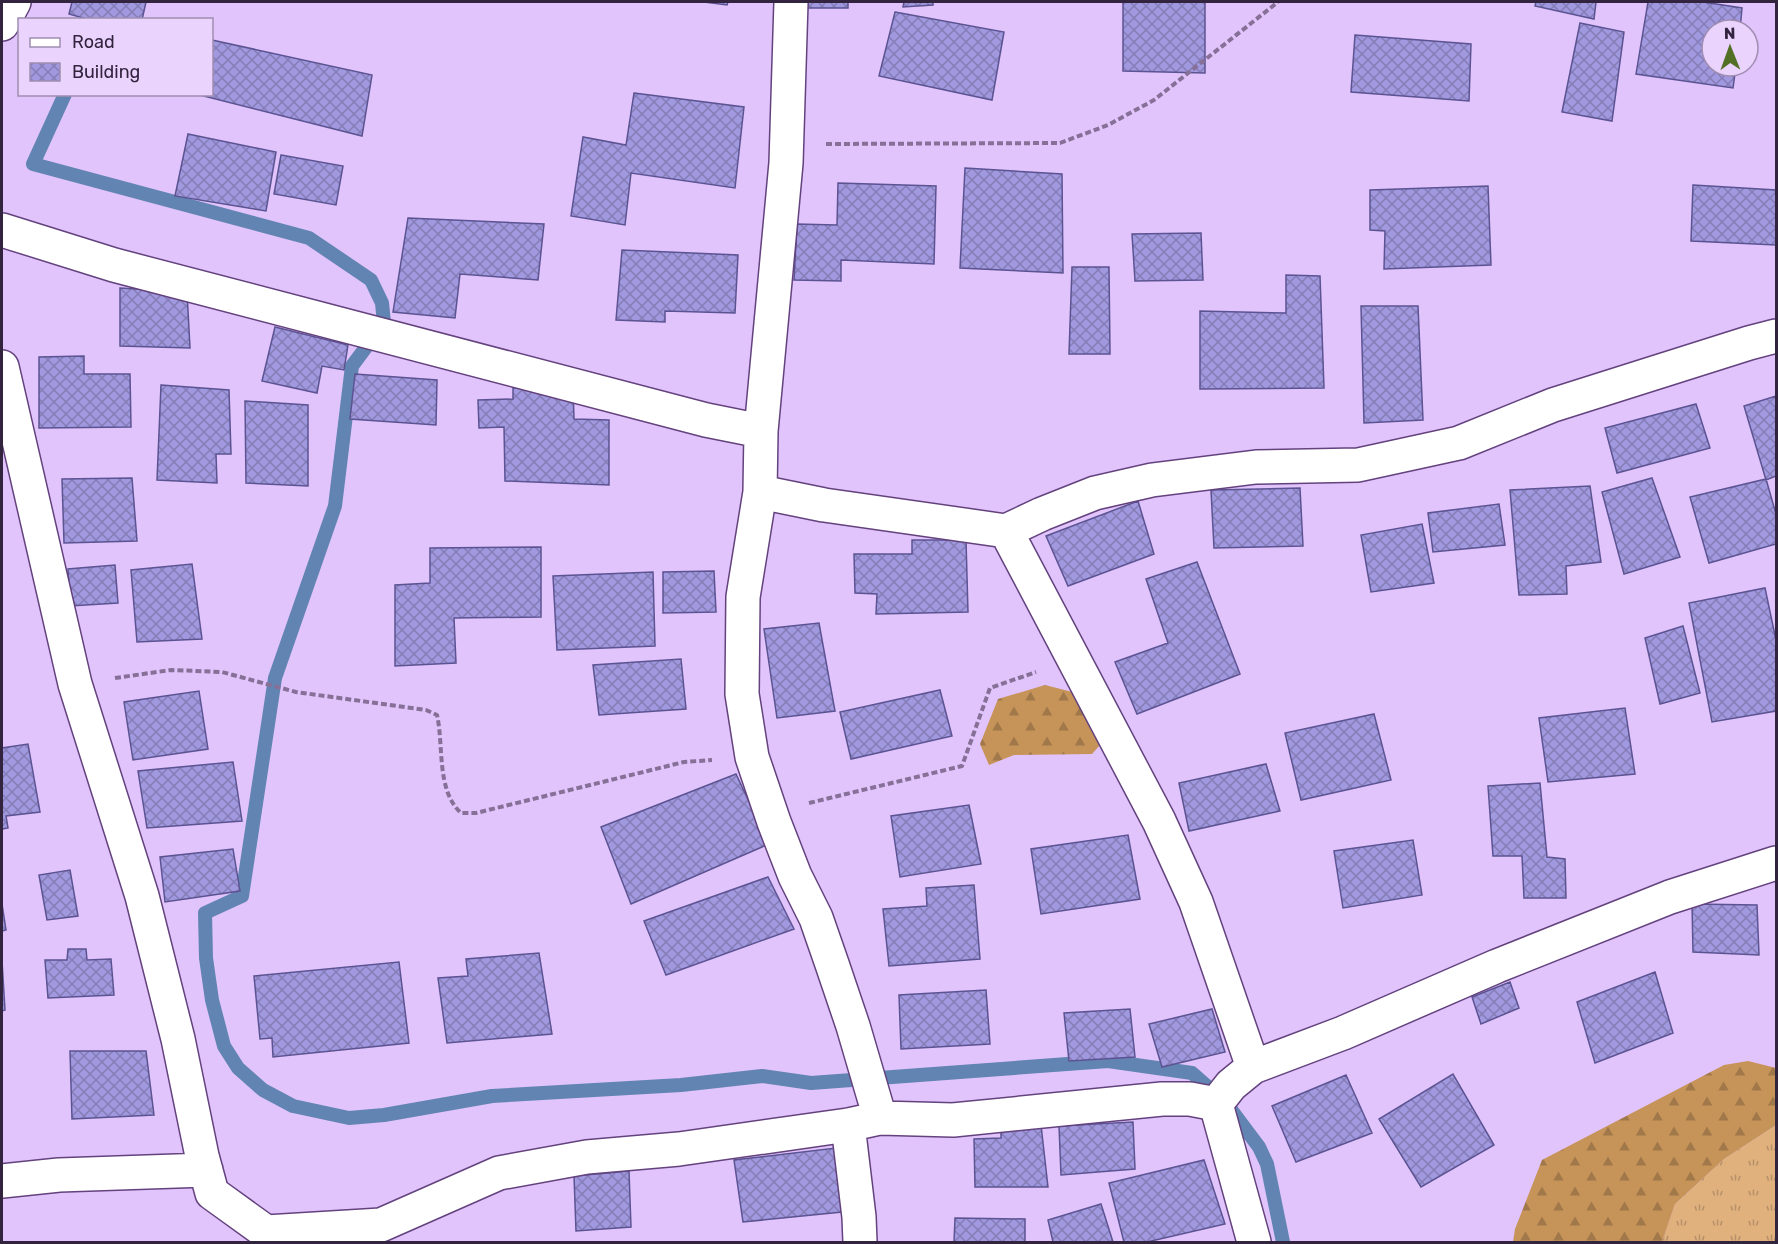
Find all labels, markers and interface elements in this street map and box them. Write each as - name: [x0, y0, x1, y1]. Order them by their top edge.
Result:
- legend: [18, 18, 213, 96]
- north arrow: [1700, 18, 1760, 78]
- text: N: [1724, 24, 1736, 43]
- text: Road: [72, 31, 115, 53]
- text: Building: [72, 61, 140, 83]

